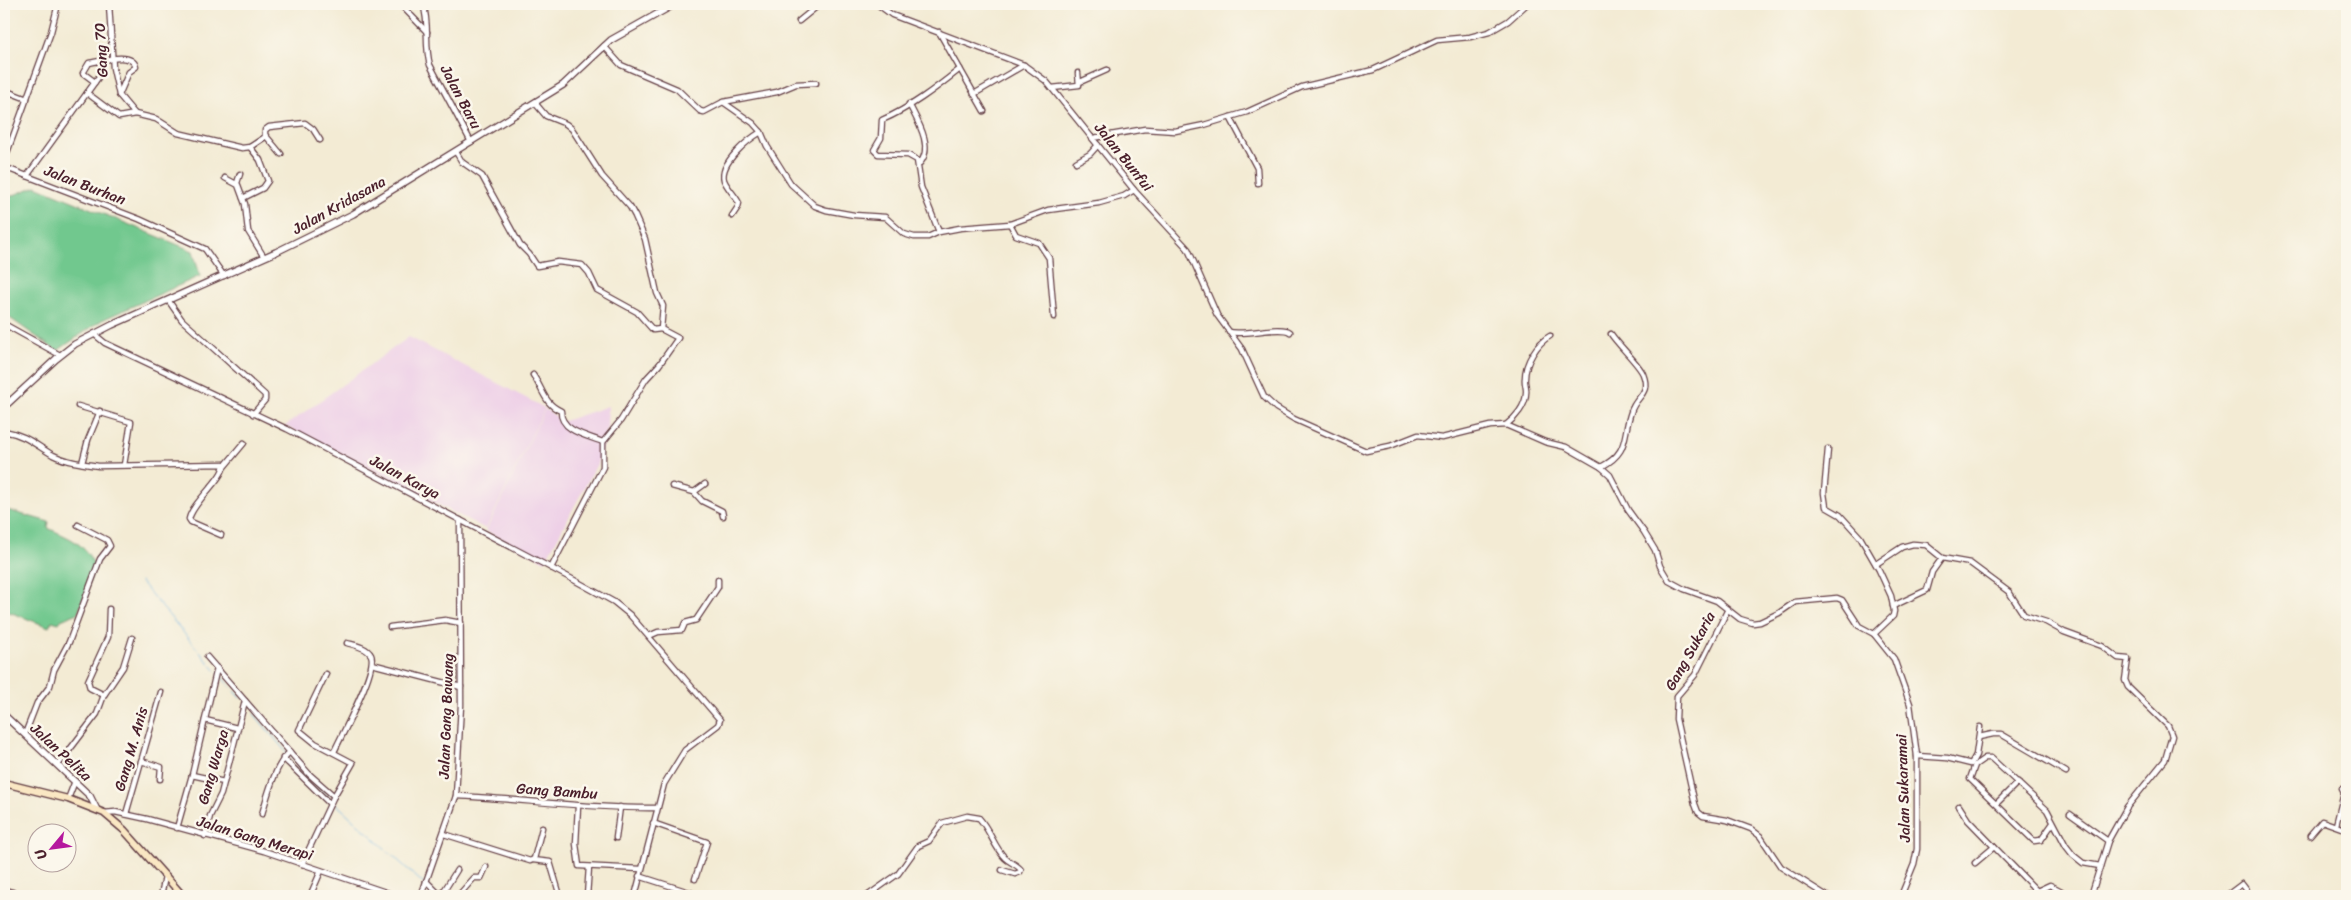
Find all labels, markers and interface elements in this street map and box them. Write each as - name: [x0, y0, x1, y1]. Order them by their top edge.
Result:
- street label: Gang 70: [87, 22, 115, 78]
- street label: Jalan Baru: [433, 59, 489, 134]
- street label: Jalan Bunfui: [1087, 116, 1161, 198]
- street label: Jalan Burhan: [39, 157, 130, 212]
- street label: Jalan Kridasana: [287, 168, 391, 242]
- street label: Jalan Karya: [364, 447, 445, 507]
- street label: Gang Sukaria: [1657, 606, 1723, 695]
- street label: Jalan Gang Bawang: [431, 652, 461, 780]
- street label: Gang M. Anis: [107, 704, 155, 794]
- street label: Jalan Pelita: [23, 716, 98, 788]
- street label: Gang Warga: [190, 726, 236, 808]
- street label: Jalan Sukaramai: [1888, 733, 1918, 844]
- street label: Gang Bambu: [515, 775, 599, 807]
- street label: Jalan Gang Merapi: [193, 808, 317, 868]
- north arrow: [28, 822, 78, 872]
- text: U: [28, 843, 54, 864]

